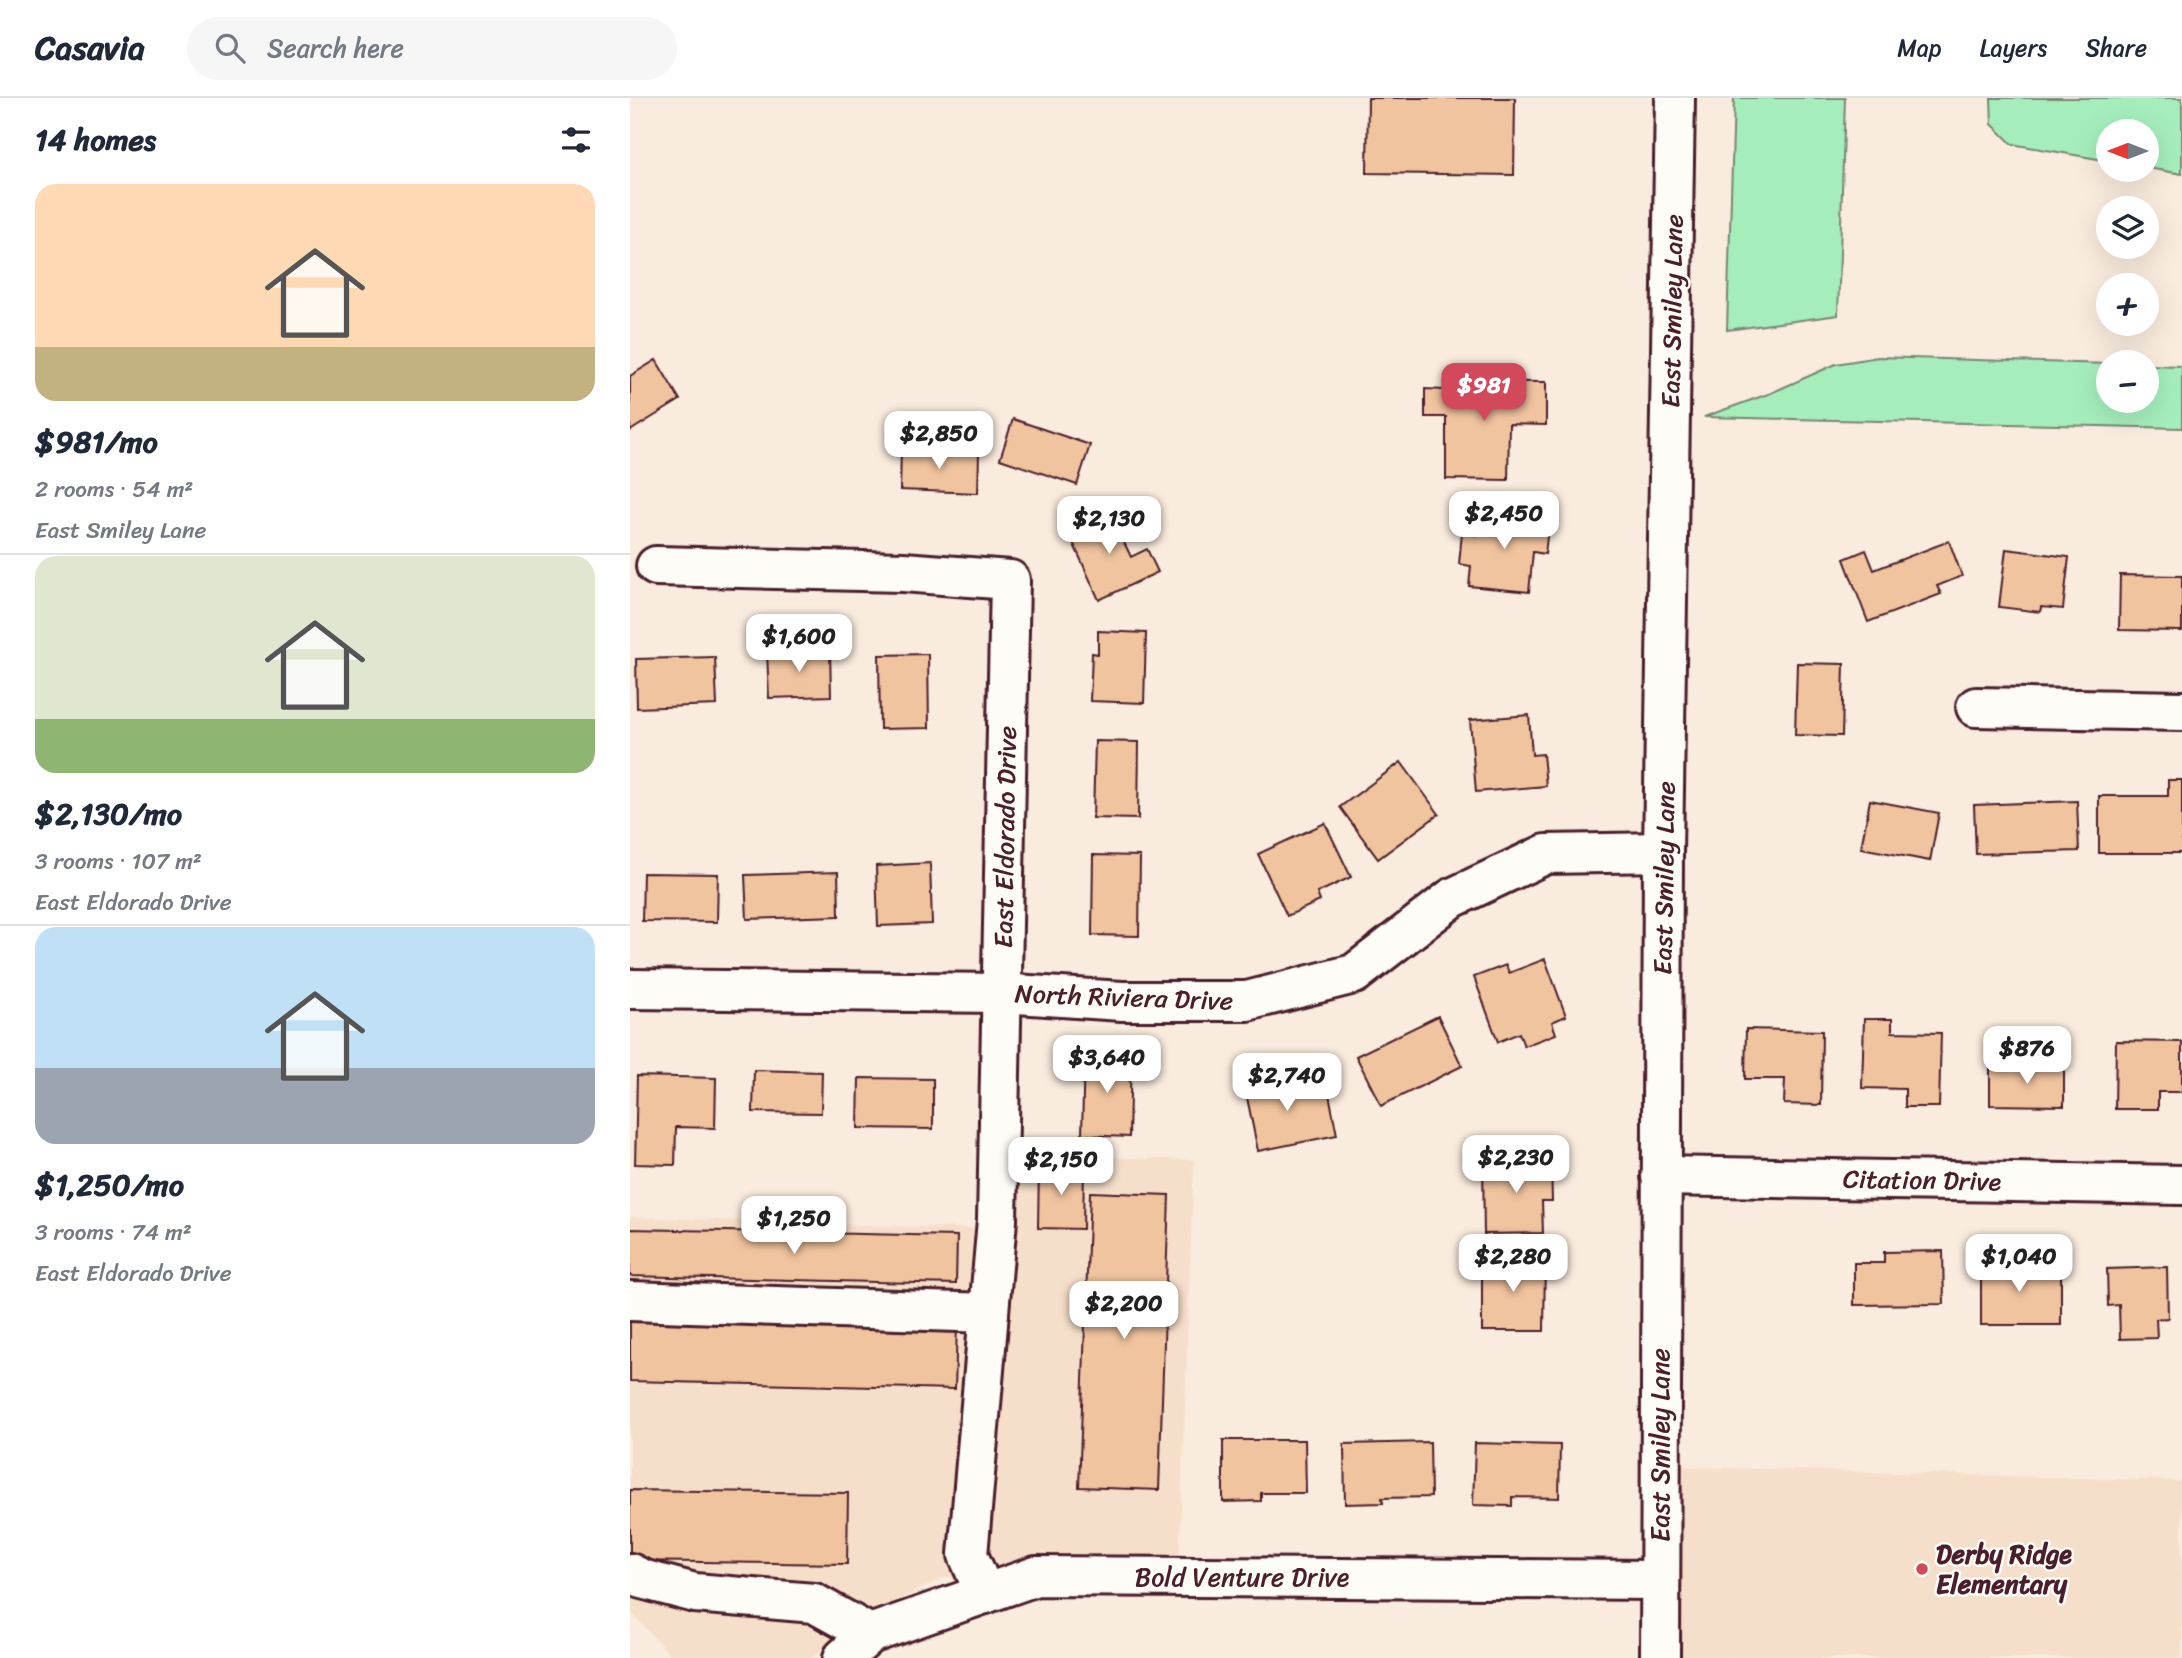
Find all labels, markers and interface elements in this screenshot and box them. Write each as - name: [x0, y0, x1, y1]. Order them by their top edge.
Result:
- search box: [187, 17, 677, 80]
- text: Casavia: [35, 19, 145, 77]
- text: Search here: [267, 25, 404, 71]
- text: Map: [1897, 27, 1942, 69]
- text: Layers: [1980, 27, 2047, 69]
- text: Share: [2085, 27, 2147, 69]
- icon: search: [211, 29, 249, 67]
- text: 14 homes: [35, 113, 156, 167]
- north arrow: [2096, 119, 2160, 182]
- map controls: [2096, 119, 2159, 413]
- icon: filters: [557, 121, 595, 159]
- button: layers: [2096, 196, 2159, 259]
- street label: East Smiley Lane: [1647, 214, 1697, 408]
- icon: home: [252, 230, 378, 356]
- button: +: [2096, 273, 2159, 336]
- button: −: [2096, 350, 2159, 413]
- pin: $981: [1443, 364, 1525, 423]
- text: $981: [1457, 365, 1511, 406]
- pin: $2,850: [882, 412, 996, 471]
- text: $2,850: [900, 413, 978, 454]
- text: $981/mo: [35, 415, 158, 469]
- text: 2 rooms · 54 m²: [35, 469, 193, 510]
- pin: $2,450: [1447, 491, 1561, 551]
- text: $2,450: [1465, 493, 1543, 534]
- pin: $2,130: [1052, 496, 1166, 556]
- text: $2,130: [1073, 498, 1145, 539]
- text: East Smiley Lane: [35, 510, 206, 551]
- icon: home: [252, 602, 378, 728]
- pin: $1,600: [742, 614, 856, 674]
- text: $1,600: [762, 616, 836, 657]
- street label: East Eldorado Drive: [980, 726, 1030, 948]
- street label: East Smiley Lane: [1639, 781, 1689, 975]
- text: $2,130/mo: [35, 787, 182, 841]
- text: 3 rooms · 107 m²: [35, 841, 202, 882]
- text: East Eldorado Drive: [35, 882, 232, 923]
- street label: North Riviera Drive: [1014, 970, 1234, 1024]
- icon: home: [252, 973, 378, 1099]
- pin: $876: [1986, 1026, 2068, 1086]
- text: $876: [1999, 1028, 2055, 1069]
- pin: $3,640: [1050, 1035, 1164, 1095]
- text: $3,640: [1069, 1037, 1145, 1078]
- pin: $2,740: [1230, 1054, 1344, 1113]
- text: $2,740: [1249, 1055, 1325, 1096]
- pin: $2,230: [1459, 1136, 1573, 1195]
- text: $2,230: [1478, 1137, 1554, 1178]
- pin: $2,150: [1004, 1138, 1118, 1197]
- text: $2,150: [1024, 1139, 1098, 1180]
- street label: Citation Drive: [1842, 1156, 2002, 1204]
- text: $1,250/mo: [35, 1158, 184, 1212]
- pin: $1,250: [737, 1196, 851, 1256]
- text: $1,250: [757, 1198, 831, 1239]
- text: 3 rooms · 74 m²: [35, 1212, 192, 1253]
- pin: $2,280: [1456, 1234, 1570, 1294]
- pin: $1,040: [1962, 1234, 2076, 1294]
- text: $2,280: [1475, 1236, 1551, 1277]
- text: $1,040: [1982, 1236, 2056, 1277]
- text: East Eldorado Drive: [35, 1253, 232, 1294]
- pin: $2,200: [1067, 1282, 1181, 1341]
- text: $2,200: [1085, 1283, 1163, 1324]
- street label: East Smiley Lane: [1637, 1348, 1683, 1542]
- place label: Derby Ridge Elementary: [1936, 1531, 2072, 1607]
- street label: Bold Venture Drive: [1135, 1554, 1350, 1600]
- marker: Derby Ridge Elementary: [1914, 1561, 1930, 1577]

